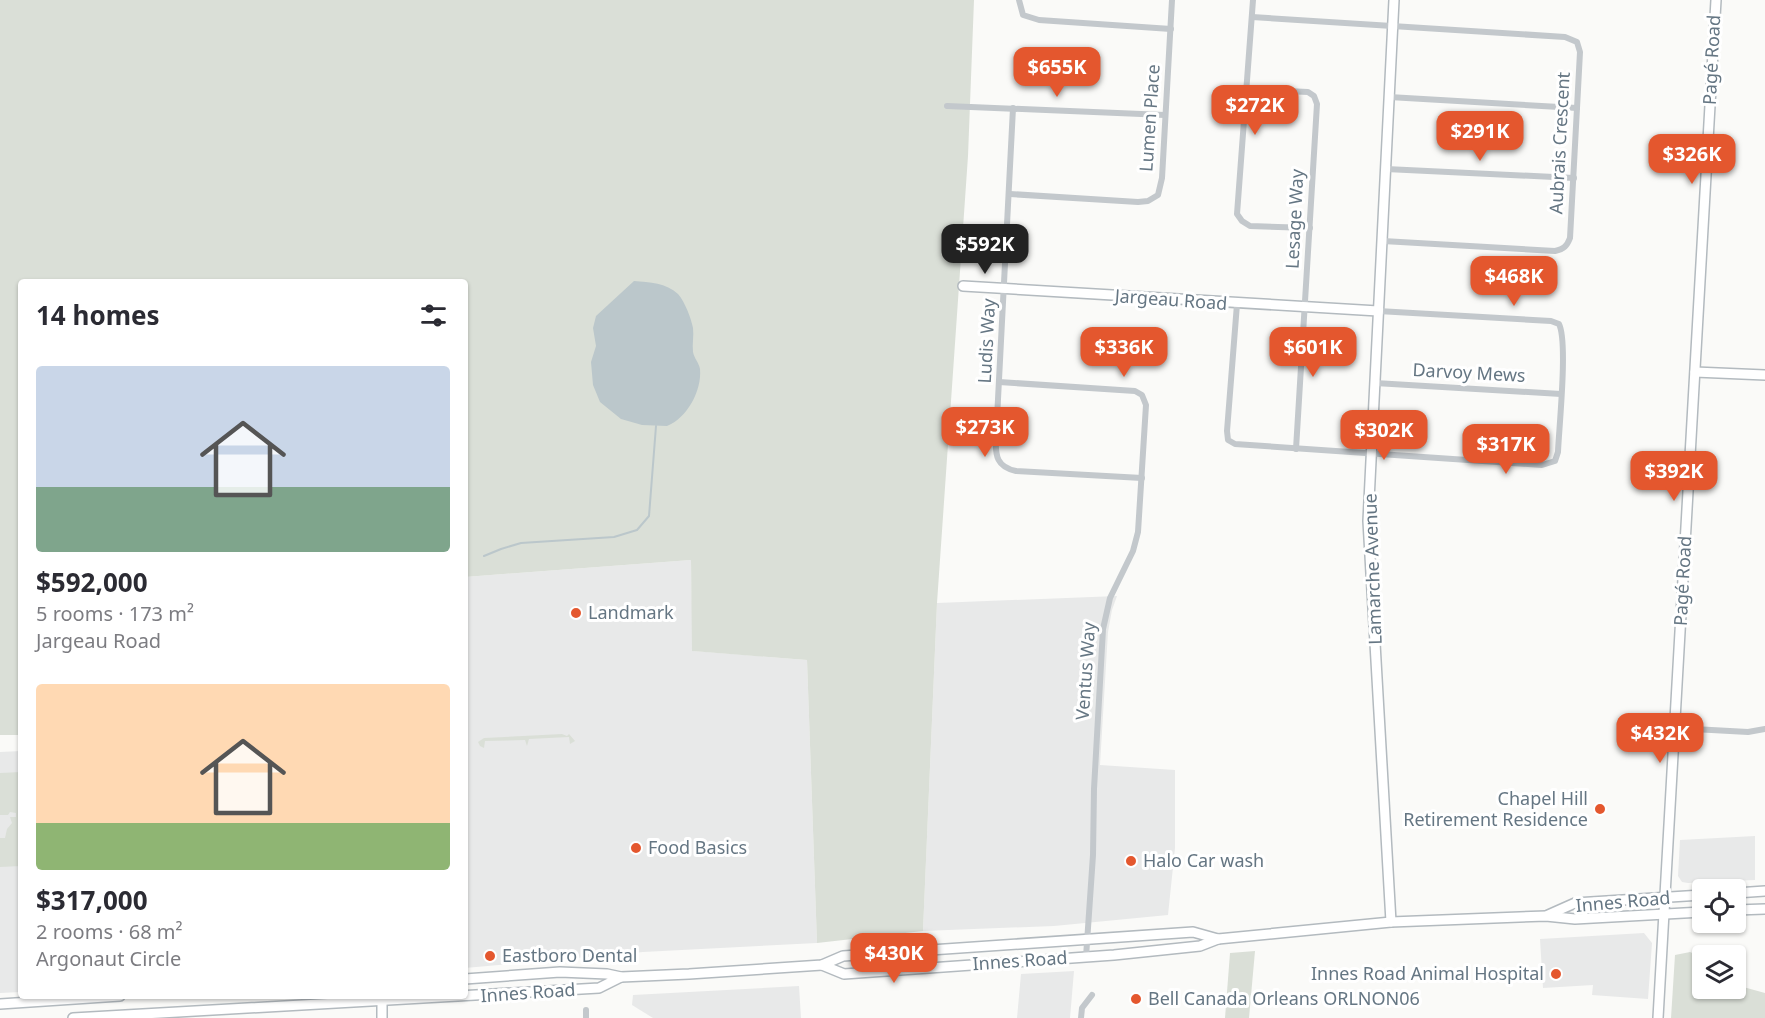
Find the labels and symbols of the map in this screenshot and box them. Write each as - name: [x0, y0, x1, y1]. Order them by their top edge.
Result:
- street label: Pagé Road: [1697, 14, 1725, 106]
- pin: $655K: [1015, 47, 1099, 98]
- street label: Lumen Place: [1133, 63, 1165, 173]
- street label: Aubrais Crescent: [1543, 71, 1575, 215]
- pin: $272K: [1213, 85, 1297, 136]
- pin: $291K: [1438, 111, 1522, 162]
- pin: $326K: [1650, 134, 1734, 185]
- street label: Lesage Way: [1279, 168, 1309, 269]
- pin: $592K: [943, 224, 1027, 275]
- pin: $468K: [1472, 256, 1556, 307]
- street label: Jargeau Road: [1112, 283, 1228, 315]
- street label: Ludis Way: [972, 297, 1000, 384]
- pin: $336K: [1082, 327, 1166, 378]
- pin: $601K: [1271, 327, 1355, 378]
- street label: Darvoy Mews: [1412, 357, 1526, 387]
- pin: $273K: [943, 407, 1027, 458]
- pin: $302K: [1342, 410, 1426, 461]
- pin: $317K: [1464, 424, 1548, 475]
- pin: $392K: [1632, 451, 1716, 502]
- street label: Lamarche Avenue: [1357, 493, 1387, 645]
- street label: Pagé Road: [1668, 535, 1696, 627]
- place label: Landmark: [588, 600, 674, 624]
- marker: Landmark: [569, 606, 583, 620]
- street label: Ventus Way: [1070, 620, 1100, 721]
- pin: $432K: [1618, 713, 1702, 764]
- place label: Chapel Hill Retirement Residence: [1403, 786, 1588, 831]
- marker: Chapel Hill Retirement Residence: [1593, 802, 1607, 816]
- place label: Food Basics: [648, 835, 747, 859]
- marker: Food Basics: [629, 841, 643, 855]
- place label: Halo Car wash: [1143, 848, 1264, 872]
- marker: Halo Car wash: [1124, 854, 1138, 868]
- street label: Innes Road: [1575, 885, 1671, 917]
- pin: $430K: [852, 933, 936, 984]
- place label: Eastboro Dental: [502, 943, 638, 967]
- street label: Innes Road: [972, 945, 1068, 975]
- marker: Eastboro Dental: [483, 949, 497, 963]
- place label: Innes Road Animal Hospital: [1311, 961, 1544, 985]
- marker: Innes Road Animal Hospital: [1549, 967, 1563, 981]
- street label: Innes Road: [480, 977, 576, 1007]
- place label: Bell Canada Orleans ORLNON06: [1148, 986, 1420, 1010]
- marker: Bell Canada Orleans ORLNON06: [1129, 992, 1143, 1006]

